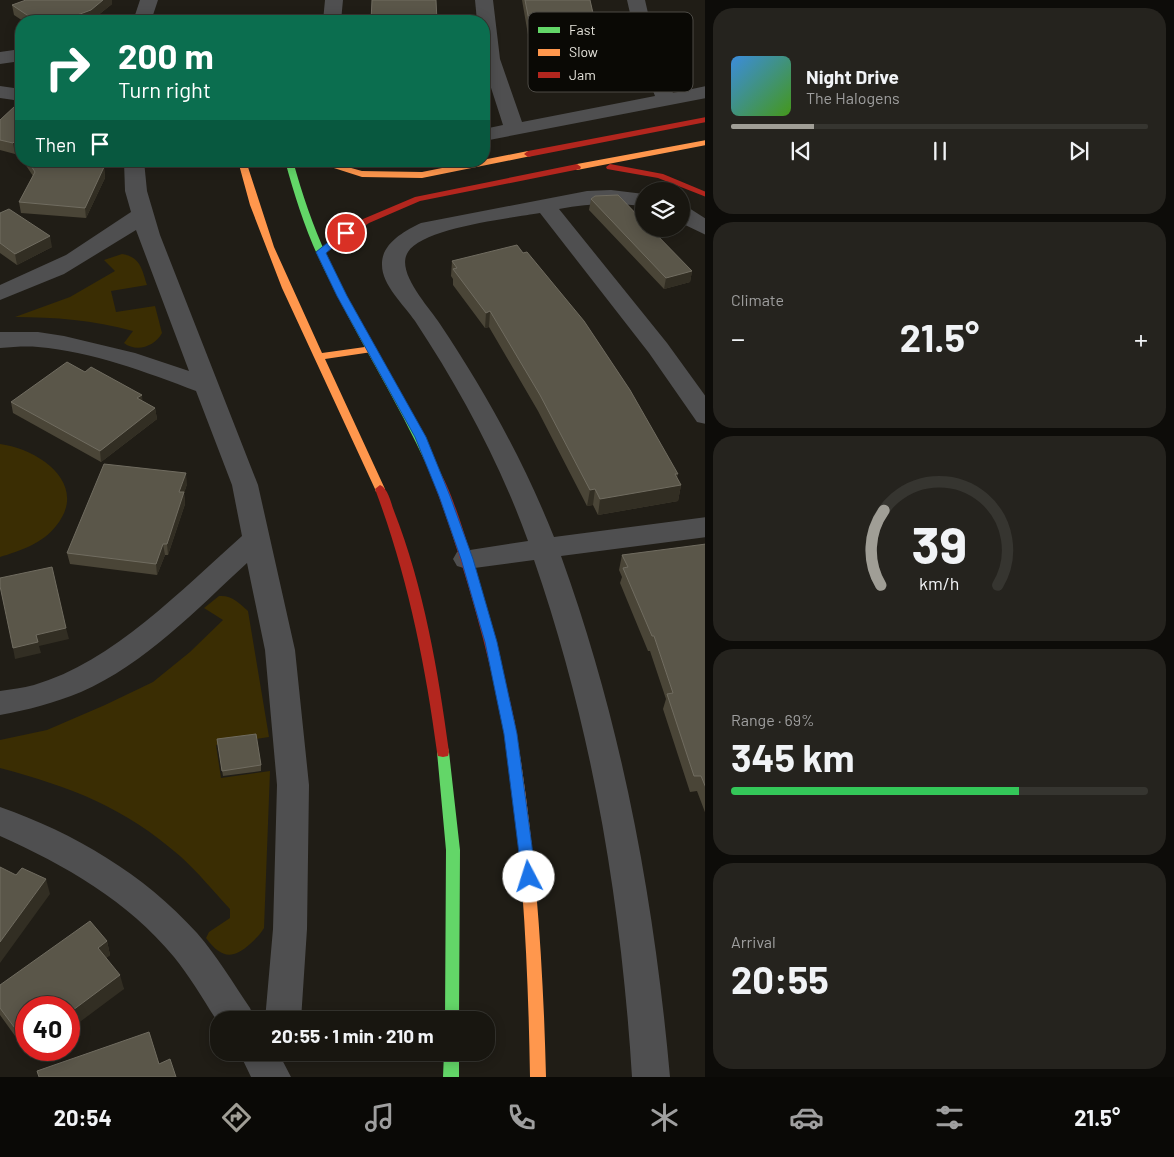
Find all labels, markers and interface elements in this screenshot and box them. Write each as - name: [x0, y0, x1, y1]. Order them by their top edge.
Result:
- legend: [528, 12, 693, 92]
- text: Fast: [569, 21, 595, 38]
- text: 200 m: [118, 34, 214, 76]
- icon: right: [35, 35, 100, 100]
- text: Slow: [569, 43, 598, 60]
- text: Night Drive: [806, 65, 899, 88]
- text: Jam: [569, 66, 596, 83]
- text: Turn right: [118, 76, 211, 102]
- text: The Halogens: [806, 88, 900, 107]
- icon: arrive: [86, 130, 114, 158]
- text: Then: [35, 133, 76, 156]
- icon: previous: [787, 137, 815, 165]
- icon: pause: [926, 137, 954, 165]
- icon: next: [1065, 137, 1093, 165]
- map controls: [635, 182, 690, 237]
- button: layers: [635, 182, 690, 237]
- pin: [325, 212, 367, 254]
- icon: arrive: [332, 219, 360, 247]
- text: Climate: [731, 290, 784, 309]
- text: 21.5°: [900, 314, 979, 360]
- text: −: [731, 321, 745, 355]
- text: +: [1134, 321, 1148, 355]
- text: 39: [912, 512, 967, 574]
- text: km/h: [919, 572, 960, 594]
- text: Range · 69%: [731, 710, 815, 729]
- text: 345 km: [731, 734, 855, 780]
- position arrow: [502, 850, 554, 902]
- text: Arrival: [731, 932, 776, 951]
- text: 20:55: [731, 956, 829, 1002]
- speed limit sign: 40: [15, 996, 80, 1061]
- text: 20:55 · 1 min · 210 m: [271, 1024, 434, 1047]
- icon: directions: [219, 1100, 254, 1135]
- icon: music: [362, 1100, 397, 1135]
- icon: phone: [504, 1100, 539, 1135]
- icon: climate: [647, 1100, 682, 1135]
- icon: car: [789, 1100, 824, 1135]
- icon: filters: [932, 1100, 967, 1135]
- text: 20:54: [54, 1104, 112, 1130]
- text: 21.5°: [1074, 1104, 1120, 1130]

